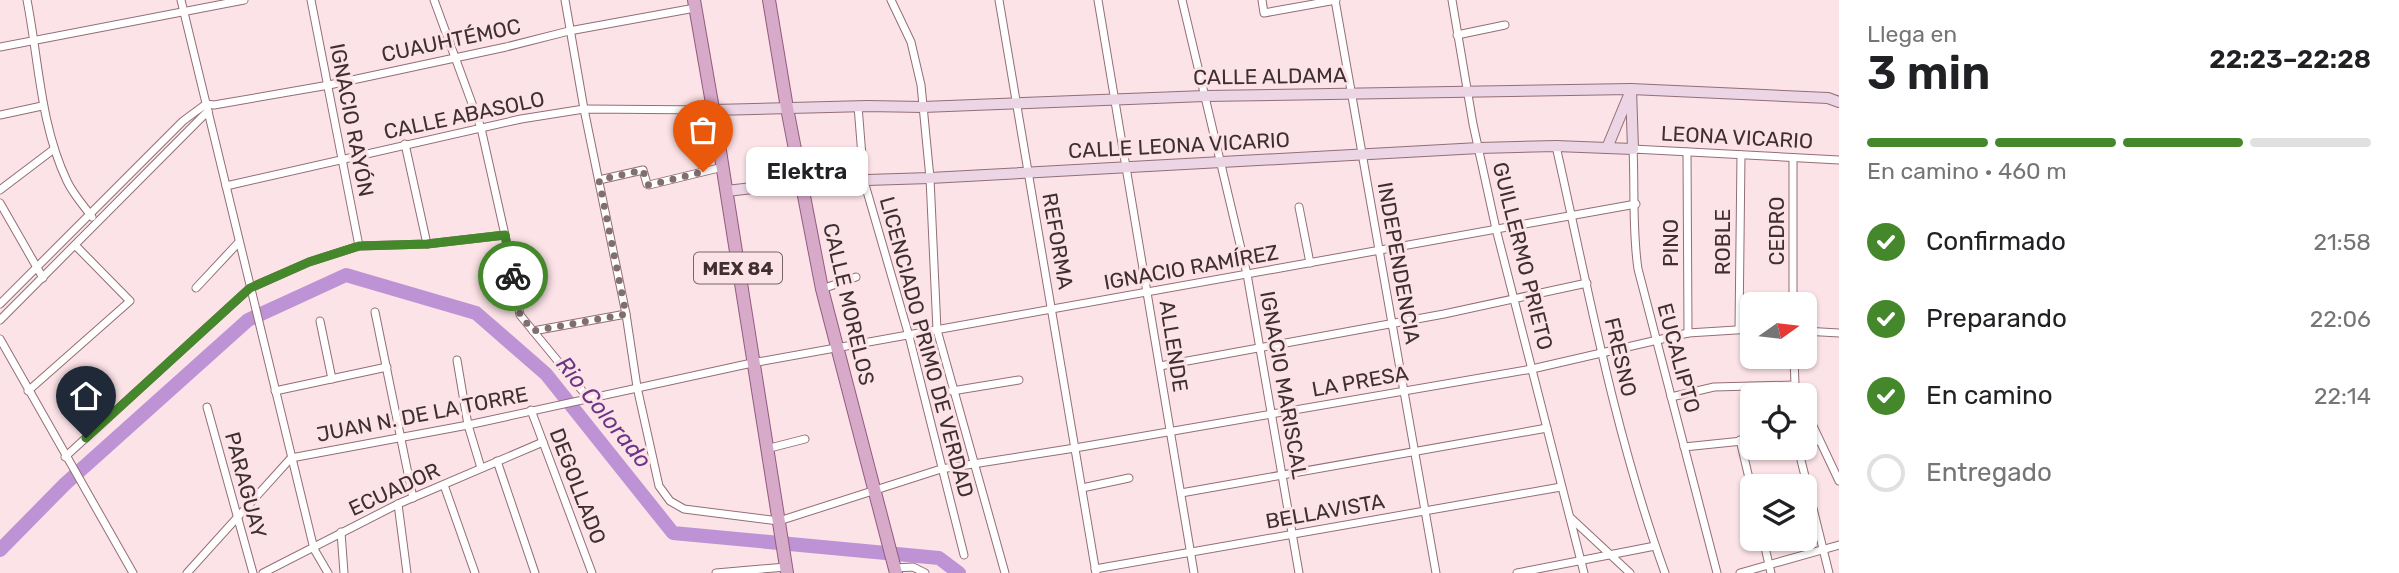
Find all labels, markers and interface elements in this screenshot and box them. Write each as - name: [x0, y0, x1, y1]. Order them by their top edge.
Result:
- street label: CUAUHTÉMOC: [379, 13, 523, 67]
- text: Llega en: [1867, 20, 1957, 48]
- street label: IGNACIO RAYÓN: [325, 41, 379, 199]
- text: 22:23–22:28: [2209, 44, 2371, 75]
- text: 3 min: [1867, 46, 1990, 101]
- street label: CALLE ALDAMA: [1193, 62, 1347, 90]
- street label: CALLE ABASOLO: [381, 86, 547, 144]
- pin: [673, 100, 733, 172]
- icon: bag: [684, 111, 722, 149]
- street label: LEONA VICARIO: [1660, 121, 1814, 153]
- street label: CALLE LEONA VICARIO: [1068, 127, 1290, 163]
- callout: Elektra: [745, 148, 868, 196]
- text: Elektra: [767, 157, 847, 185]
- text: En camino · 460 m: [1867, 157, 2067, 185]
- street label: GUILLERMO PRIETO: [1488, 160, 1558, 352]
- street label: INDEPENDENCIA: [1372, 180, 1426, 346]
- street label: REFORMA: [1037, 191, 1079, 291]
- street label: LICENCIADO PRIMO DE VERDAD: [875, 194, 979, 500]
- street label: CEDRO: [1764, 196, 1789, 266]
- street label: ROBLE: [1710, 209, 1735, 275]
- street label: PINO: [1658, 219, 1683, 267]
- street label: CALLE MORELOS: [818, 220, 880, 388]
- icon: check: [1867, 223, 1905, 261]
- text: Confirmado: [1926, 226, 2066, 257]
- text: 21:58: [2313, 228, 2371, 256]
- street label: IGNACIO RAMÍREZ: [1102, 239, 1280, 295]
- courier: [478, 241, 548, 311]
- road number: MEX 84: [694, 252, 782, 284]
- icon: bike: [494, 257, 532, 295]
- street label: IGNACIO MARISCAL: [1255, 289, 1313, 481]
- north arrow: [1740, 292, 1816, 369]
- map controls: [1740, 292, 1817, 551]
- street label: ALLENDE: [1154, 298, 1194, 394]
- street label: EUCALIPTO: [1652, 300, 1706, 416]
- icon: check: [1867, 300, 1905, 338]
- text: Preparando: [1926, 303, 2067, 334]
- text: 22:06: [2310, 305, 2371, 333]
- street label: FRESNO: [1600, 315, 1642, 399]
- water label: Rio Colorado: [550, 350, 658, 474]
- street label: LA PRESA: [1310, 360, 1410, 402]
- pin: [56, 366, 116, 438]
- icon: home: [67, 377, 105, 415]
- icon: check: [1867, 377, 1905, 415]
- text: En camino: [1926, 380, 2053, 411]
- street label: JUAN N. DE LA TORRE: [314, 381, 530, 447]
- text: 22:14: [2314, 382, 2371, 410]
- button: locate: [1740, 383, 1817, 460]
- street label: DEGOLLADO: [544, 425, 612, 547]
- street label: PARAGUAY: [220, 429, 272, 541]
- street label: ECUADOR: [345, 457, 443, 521]
- text: Entregado: [1926, 457, 2052, 488]
- button: layers: [1740, 474, 1817, 551]
- street label: BELLAVISTA: [1263, 488, 1387, 534]

